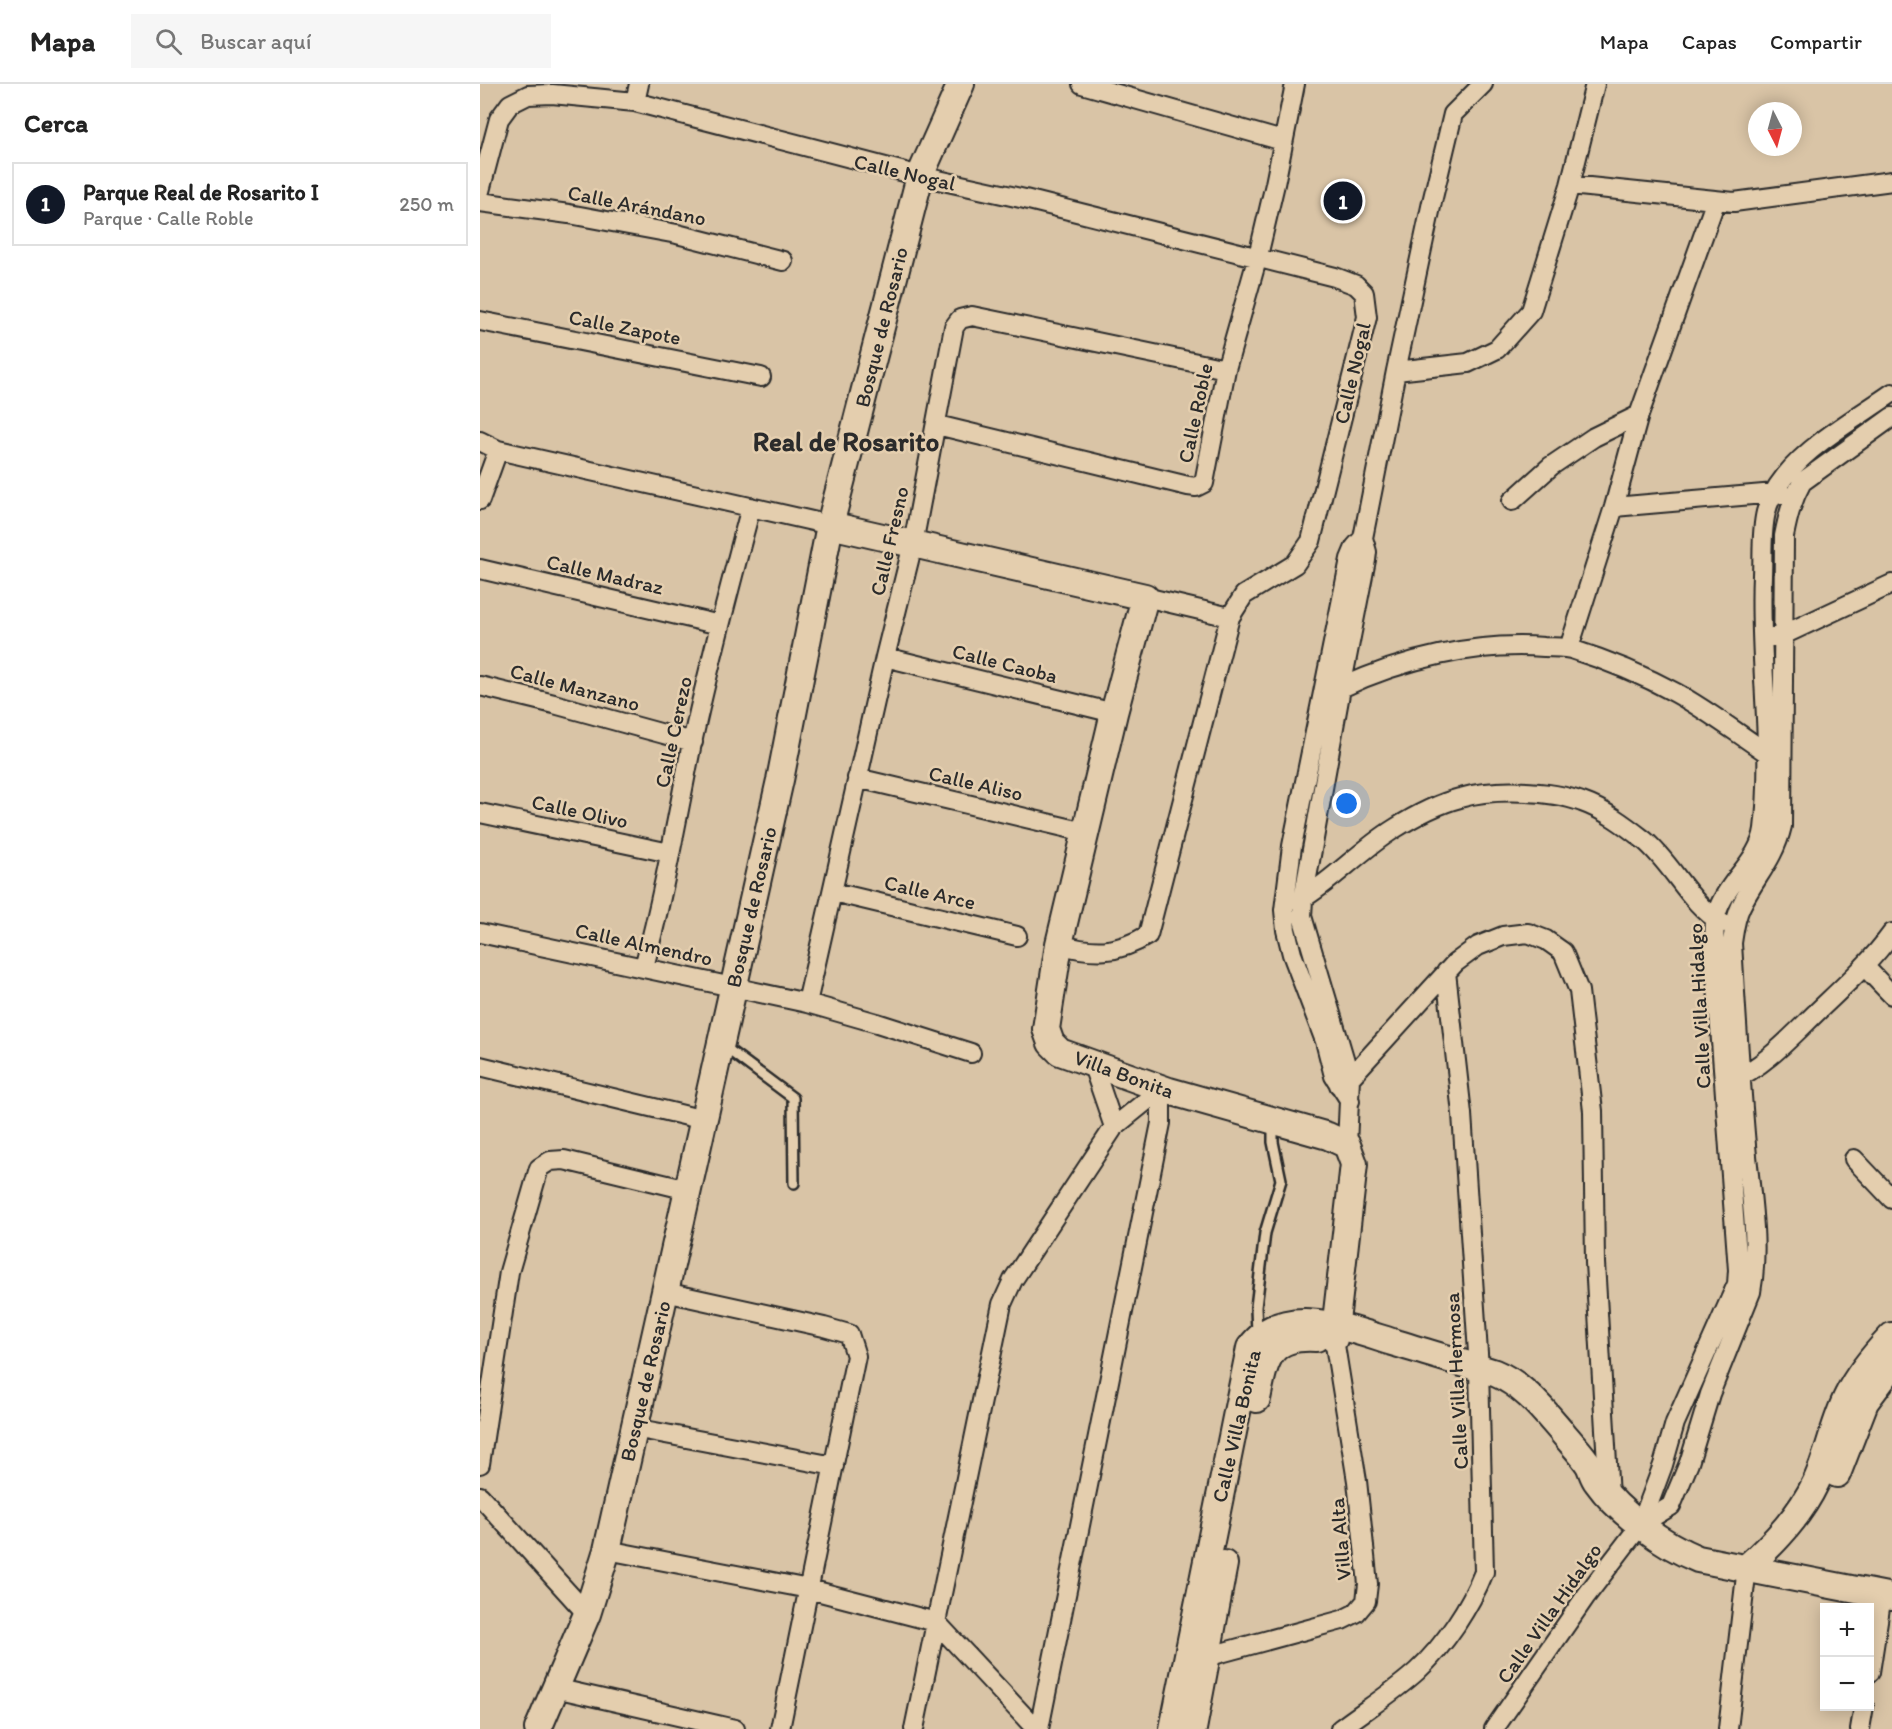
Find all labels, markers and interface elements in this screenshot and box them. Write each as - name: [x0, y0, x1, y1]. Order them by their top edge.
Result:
- search box: [131, 14, 551, 68]
- text: Mapa: [30, 24, 95, 58]
- icon: search: [152, 25, 185, 58]
- text: Buscar aquí: [200, 28, 311, 55]
- text: Mapa: [1600, 29, 1649, 54]
- text: Capas: [1682, 29, 1737, 54]
- text: Compartir: [1770, 29, 1862, 54]
- north arrow: [1748, 102, 1802, 156]
- text: Cerca: [24, 107, 88, 139]
- street label: Calle Nogal: [852, 148, 958, 196]
- pin: 1: [1324, 178, 1362, 224]
- text: Parque Real de Rosarito I: [83, 179, 319, 206]
- street label: Calle Arándano: [566, 179, 708, 231]
- text: 1: [41, 192, 50, 216]
- text: 250 m: [399, 192, 454, 216]
- text: Parque · Calle Roble: [83, 206, 254, 230]
- street label: Bosque de Rosario: [849, 244, 913, 410]
- street label: Calle Zapote: [567, 304, 683, 350]
- street label: Calle Nogal: [1328, 320, 1376, 426]
- street label: Calle Roble: [1172, 361, 1218, 465]
- district label: Real de Rosarito: [753, 425, 939, 458]
- street label: Calle Fresno: [864, 484, 914, 598]
- street label: Calle Madraz: [544, 548, 666, 600]
- street label: Calle Caoba: [950, 638, 1060, 688]
- street label: Calle Manzano: [507, 658, 643, 716]
- street label: Calle Cerezo: [649, 674, 697, 790]
- street label: Calle Aliso: [926, 760, 1026, 806]
- street label: Calle Olivo: [530, 789, 630, 833]
- your location: [1332, 789, 1361, 818]
- street label: Bosque de Rosario: [720, 824, 782, 990]
- street label: Calle Arce: [882, 869, 978, 915]
- street label: Calle Almendro: [573, 917, 715, 971]
- street label: Calle Villa Hidalgo: [1682, 923, 1716, 1089]
- street label: Villa Bonita: [1071, 1044, 1177, 1104]
- street label: Calle Villa Hermosa: [1439, 1292, 1473, 1470]
- street label: Bosque de Rosario: [614, 1298, 676, 1464]
- street label: Calle Villa Bonita: [1206, 1347, 1266, 1505]
- street label: Villa Alta: [1324, 1497, 1356, 1581]
- street label: Calle Villa Hidalgo: [1491, 1538, 1607, 1688]
- map controls: [1820, 1603, 1874, 1711]
- button: +: [1820, 1603, 1874, 1657]
- button: −: [1820, 1657, 1874, 1711]

